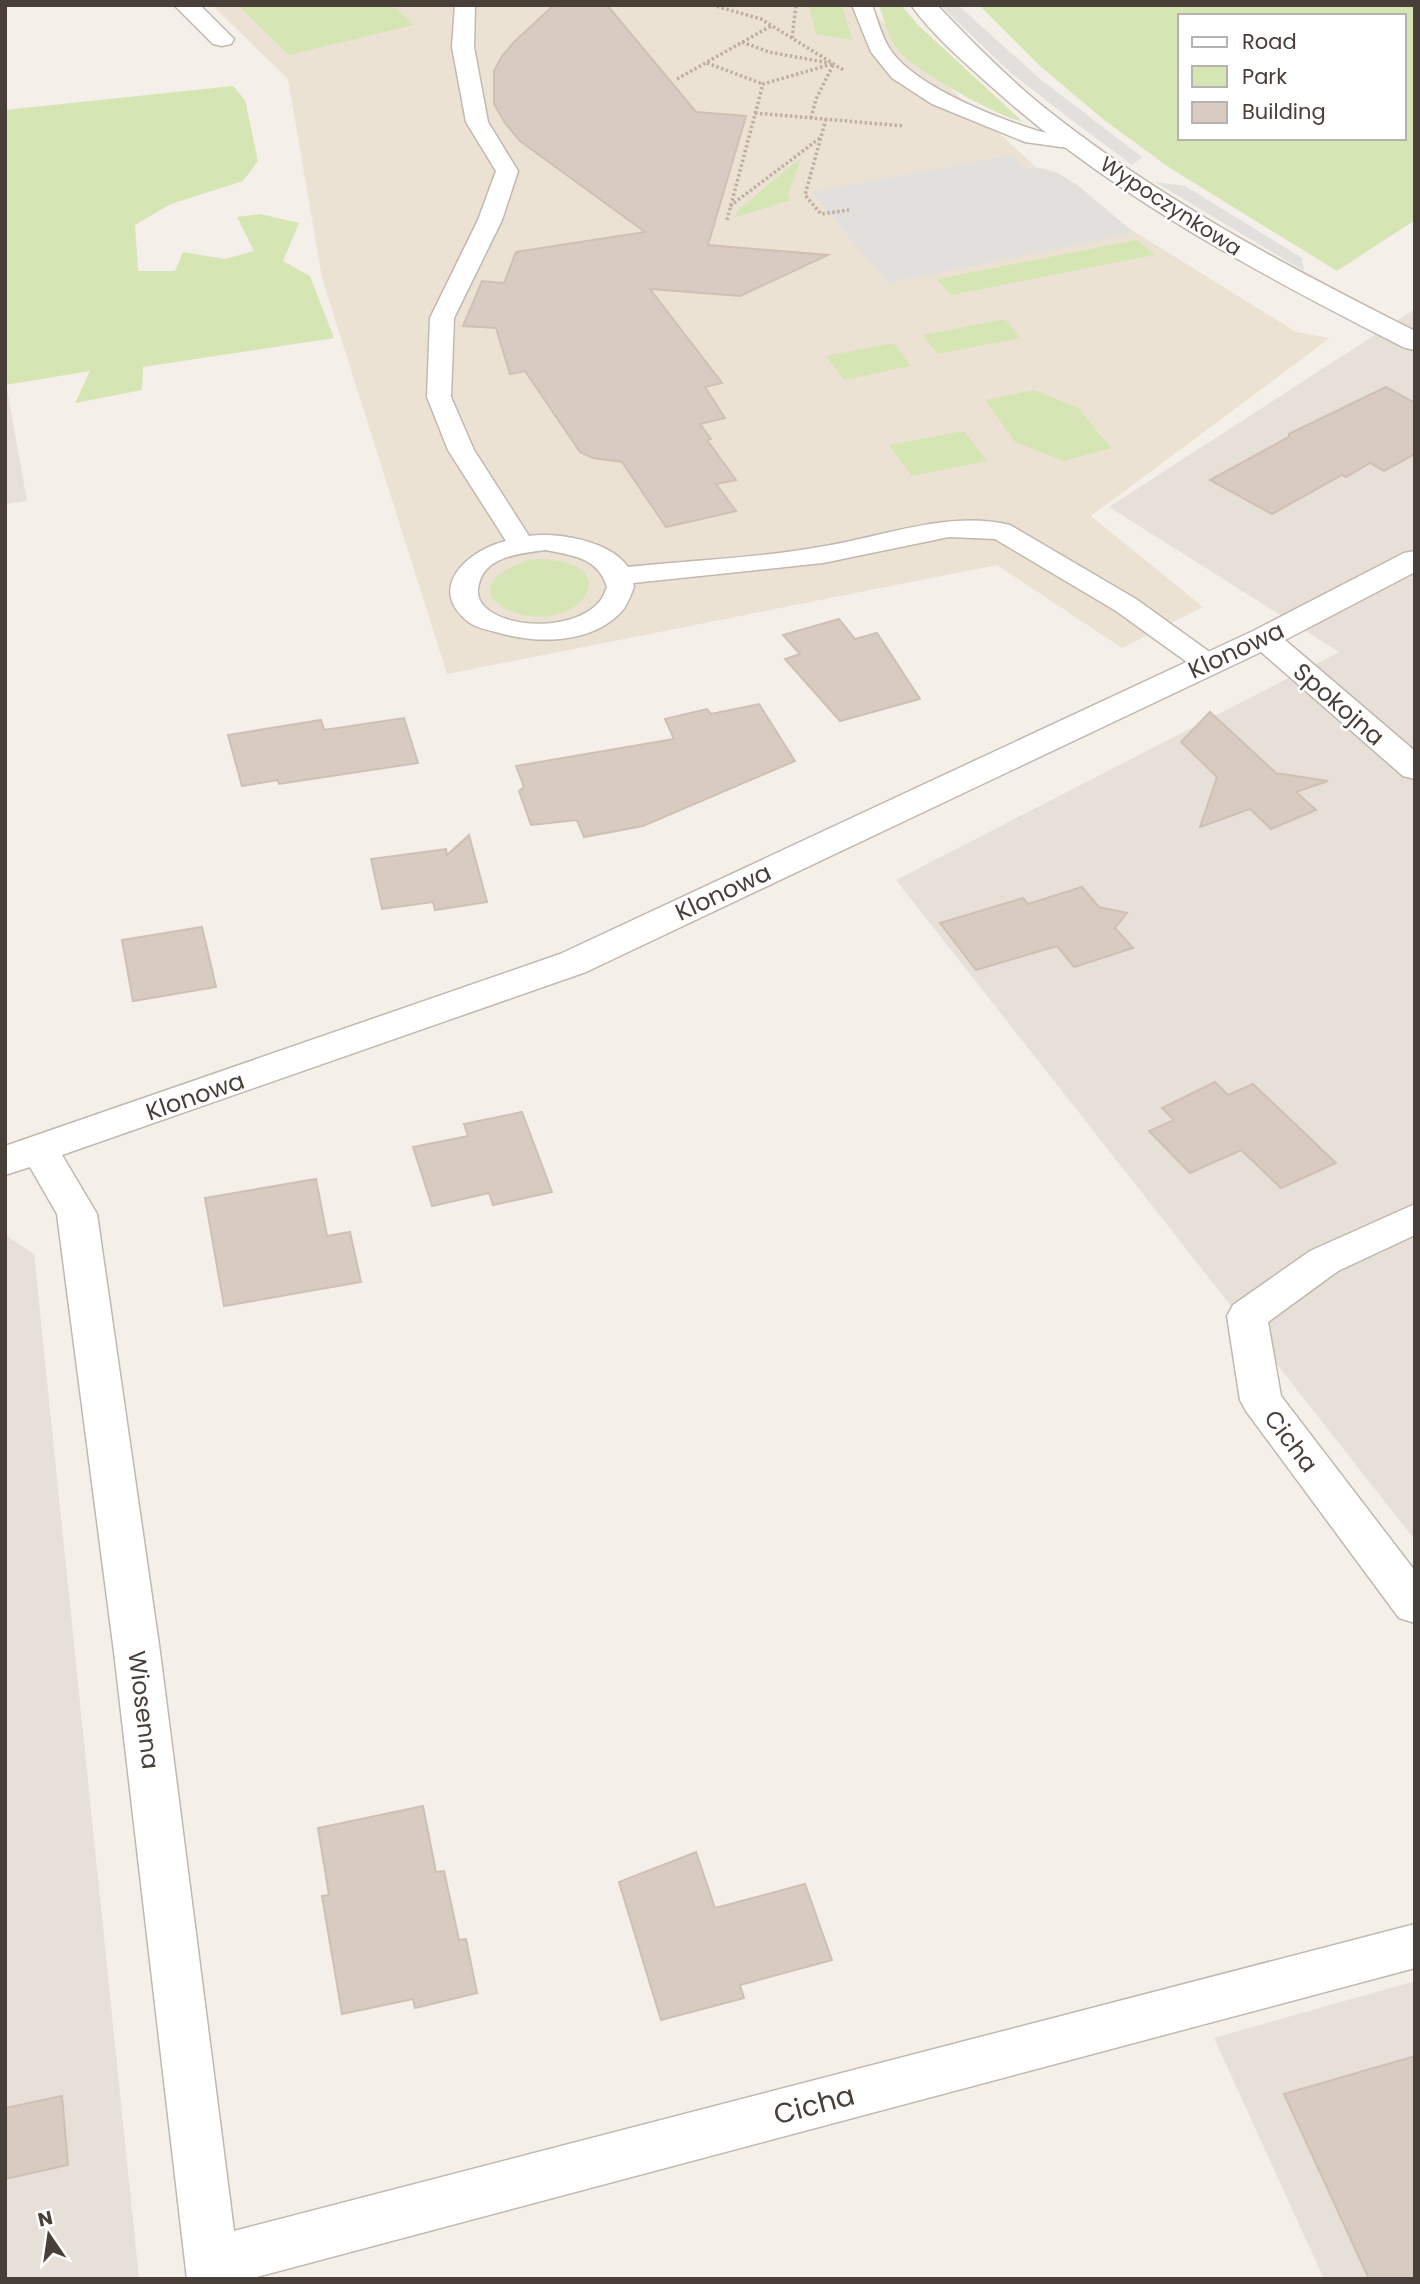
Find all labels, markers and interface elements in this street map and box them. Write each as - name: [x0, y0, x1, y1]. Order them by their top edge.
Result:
- legend: [1178, 14, 1406, 140]
- text: Road: [1242, 27, 1297, 56]
- text: Park: [1242, 62, 1287, 91]
- text: Building: [1242, 97, 1326, 126]
- street label: Wypoczynkowa: [1095, 149, 1247, 263]
- street label: Klonowa: [1183, 613, 1289, 687]
- street label: Spokojna: [1286, 655, 1392, 753]
- street label: Klonowa: [670, 855, 776, 929]
- street label: Klonowa: [141, 1064, 249, 1128]
- street label: Cicha: [1257, 1403, 1325, 1479]
- street label: Wiosenna: [120, 1649, 168, 1771]
- street label: Cicha: [769, 2076, 859, 2134]
- north arrow: [14, 2200, 84, 2270]
- text: N: [35, 2204, 55, 2234]

